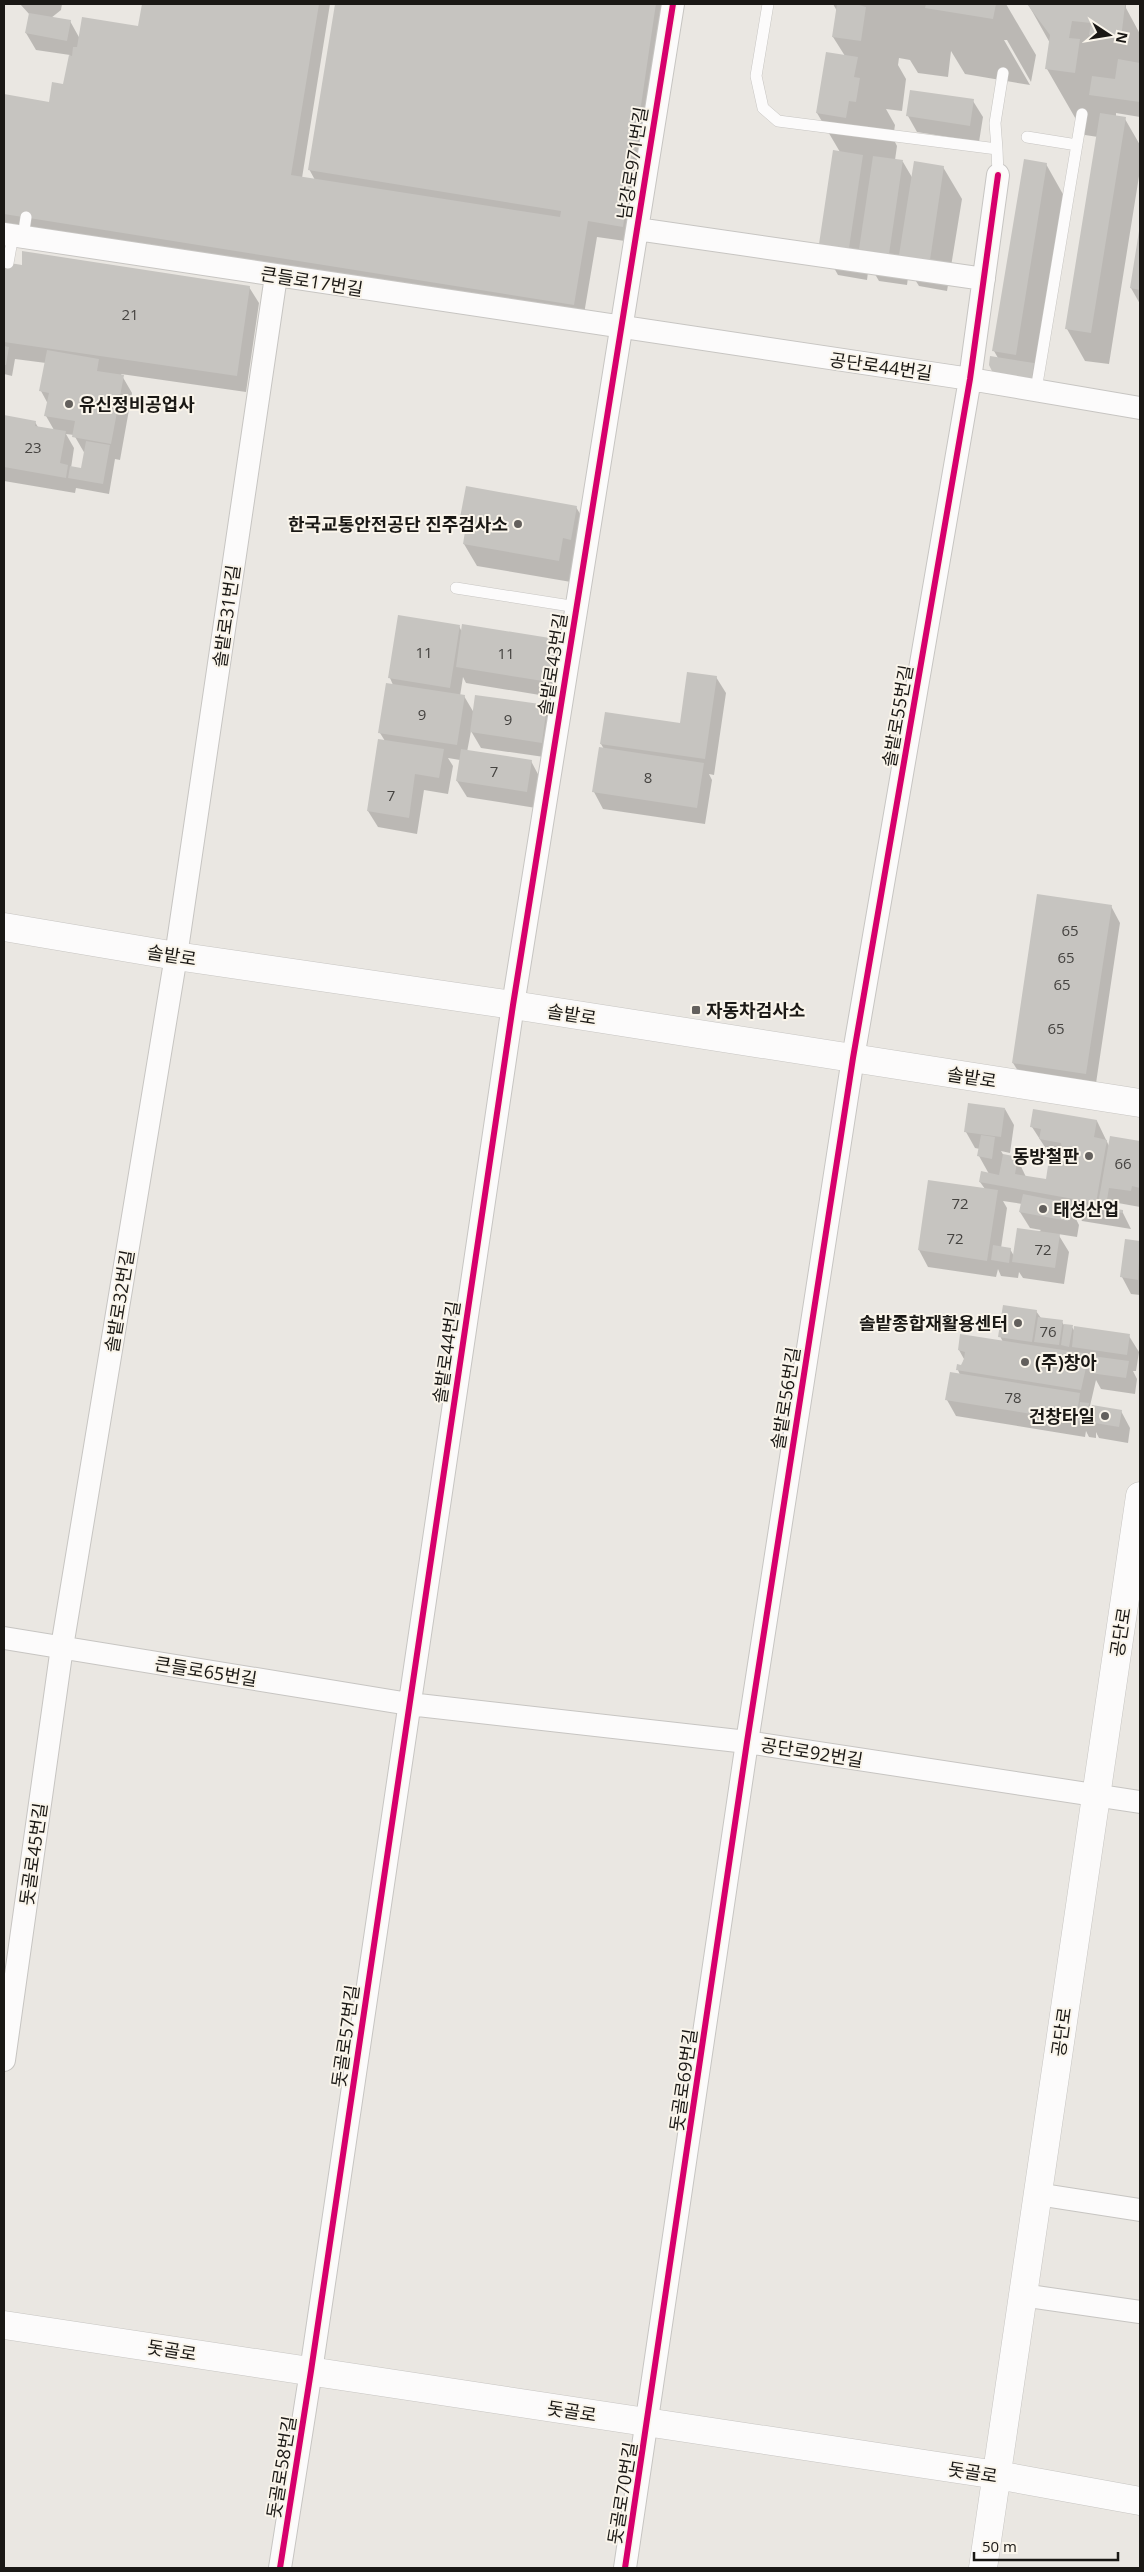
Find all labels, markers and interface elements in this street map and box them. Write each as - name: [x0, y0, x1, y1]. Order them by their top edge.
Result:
- north arrow: [1084, 10, 1134, 60]
- text: N: [1112, 30, 1133, 45]
- street label: 남강로971번길: [611, 105, 653, 221]
- street label: 큰들로17번길: [259, 261, 365, 301]
- house number: 21: [121, 304, 139, 324]
- street label: 공단로44번길: [828, 347, 934, 385]
- place label: 유신정비공업사: [79, 392, 195, 416]
- marker: 유신정비공업사: [63, 398, 75, 410]
- house number: 23: [24, 437, 42, 457]
- place label: 한국교통안전공단 진주검사소: [288, 512, 508, 536]
- marker: 한국교통안전공단 진주검사소: [512, 518, 524, 530]
- street label: 솔밭로31번길: [207, 563, 245, 669]
- street label: 솔밭로43번길: [532, 611, 572, 717]
- house number: 11: [415, 642, 433, 662]
- house number: 11: [497, 643, 515, 663]
- street label: 솔밭로55번길: [876, 663, 918, 769]
- house number: 9: [418, 704, 426, 724]
- house number: 9: [504, 709, 512, 729]
- house number: 7: [490, 761, 498, 781]
- house number: 8: [644, 767, 652, 787]
- house number: 7: [387, 785, 395, 805]
- house number: 65: [1061, 920, 1079, 940]
- street label: 솔밭로: [146, 939, 198, 971]
- house number: 65: [1057, 947, 1075, 967]
- house number: 65: [1053, 974, 1071, 994]
- street label: 솔밭로: [546, 998, 598, 1030]
- place label: 자동차검사소: [706, 998, 805, 1022]
- marker: 자동차검사소: [690, 1004, 702, 1016]
- house number: 65: [1047, 1018, 1065, 1038]
- street label: 솔밭로: [946, 1061, 998, 1093]
- place label: 동방철판: [1013, 1144, 1079, 1168]
- marker: 동방철판: [1083, 1150, 1095, 1162]
- house number: 66: [1114, 1153, 1132, 1173]
- house number: 72: [951, 1193, 969, 1213]
- place label: 태성산업: [1053, 1197, 1119, 1221]
- marker: 태성산업: [1037, 1203, 1049, 1215]
- house number: 72: [946, 1228, 964, 1248]
- house number: 72: [1034, 1239, 1052, 1259]
- street label: 솔밭로32번길: [99, 1248, 139, 1354]
- street label: 솔밭로44번길: [427, 1299, 465, 1405]
- place label: 솔밭종합재활용센터: [859, 1311, 1008, 1335]
- marker: 솔밭종합재활용센터: [1012, 1317, 1024, 1329]
- house number: 76: [1039, 1321, 1057, 1341]
- street label: 솔밭로56번길: [765, 1345, 805, 1451]
- place label: (주)창아: [1035, 1350, 1097, 1374]
- marker: (주)창아: [1019, 1356, 1031, 1368]
- house number: 78: [1004, 1387, 1022, 1407]
- place label: 건창타일: [1029, 1404, 1095, 1428]
- marker: 건창타일: [1099, 1410, 1111, 1422]
- street label: 공단로: [1104, 1606, 1136, 1658]
- street label: 큰들로65번길: [153, 1651, 259, 1691]
- street label: 공단로92번길: [759, 1732, 865, 1772]
- street label: 돗골로45번길: [14, 1801, 52, 1907]
- street label: 돗골로57번길: [326, 1983, 364, 2089]
- street label: 공단로: [1046, 2006, 1076, 2058]
- street label: 돗골로69번길: [664, 2027, 702, 2133]
- street label: 돗골로: [146, 2334, 198, 2366]
- street label: 돗골로: [546, 2395, 598, 2427]
- street label: 돗골로58번길: [261, 2414, 301, 2520]
- street label: 돗골로70번길: [602, 2440, 642, 2546]
- street label: 돗골로: [947, 2456, 999, 2488]
- scale bar: [974, 2530, 1118, 2562]
- text: 50 m: [982, 2536, 1017, 2556]

